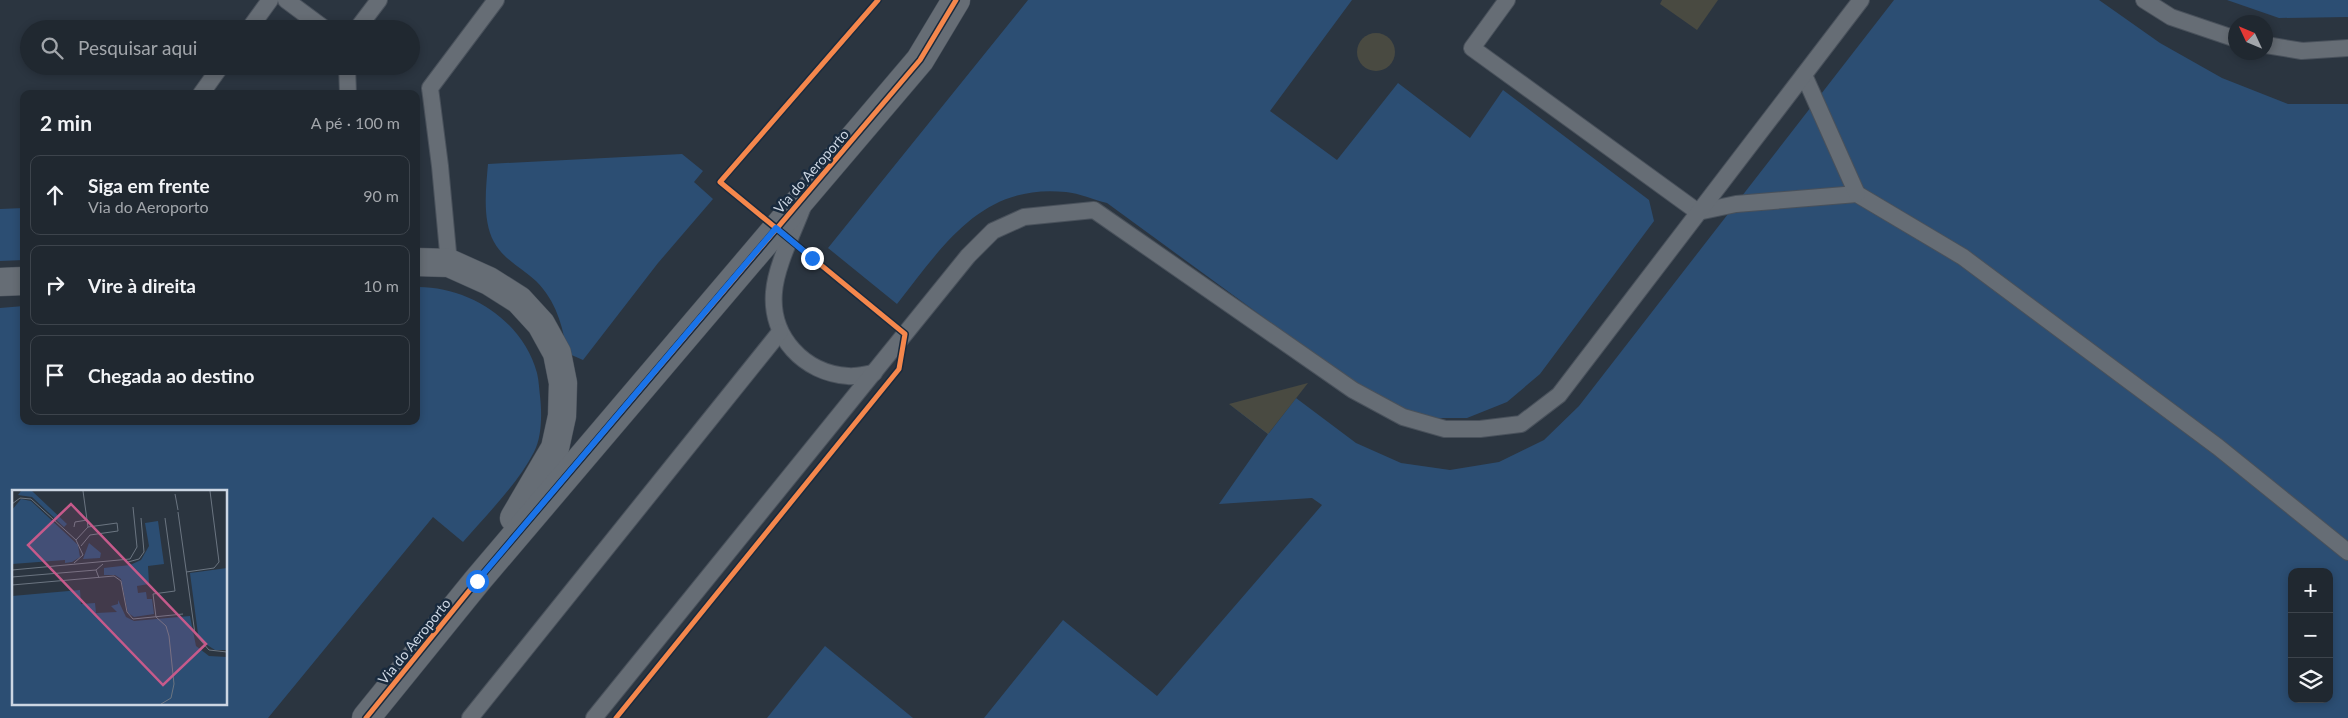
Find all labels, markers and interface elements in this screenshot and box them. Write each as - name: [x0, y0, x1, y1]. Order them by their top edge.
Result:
- north arrow: [2228, 15, 2273, 60]
- search box: [20, 20, 420, 75]
- icon: search: [38, 34, 66, 62]
- text: Pesquisar aqui: [78, 36, 197, 59]
- text: 2 min: [40, 110, 92, 135]
- text: A pé · 100 m: [311, 113, 400, 132]
- street label: Via do Aeroporto: [770, 126, 852, 216]
- text: Siga em frente: [88, 174, 210, 197]
- icon: ahead: [41, 181, 69, 209]
- text: 90 m: [363, 186, 399, 205]
- text: Via do Aeroporto: [88, 197, 209, 216]
- route end: [801, 247, 824, 270]
- icon: right: [41, 271, 69, 299]
- text: Vire à direita: [88, 274, 196, 297]
- text: 10 m: [363, 276, 399, 295]
- icon: arrive: [41, 361, 69, 389]
- text: Chegada ao destino: [88, 364, 254, 387]
- inset map: [12, 490, 228, 706]
- map controls: [2288, 568, 2333, 703]
- button: +: [2288, 568, 2333, 613]
- route start: [466, 570, 489, 593]
- street label: Via do Aeroporto: [374, 595, 454, 687]
- button: −: [2288, 613, 2333, 658]
- button: layers: [2288, 658, 2333, 703]

